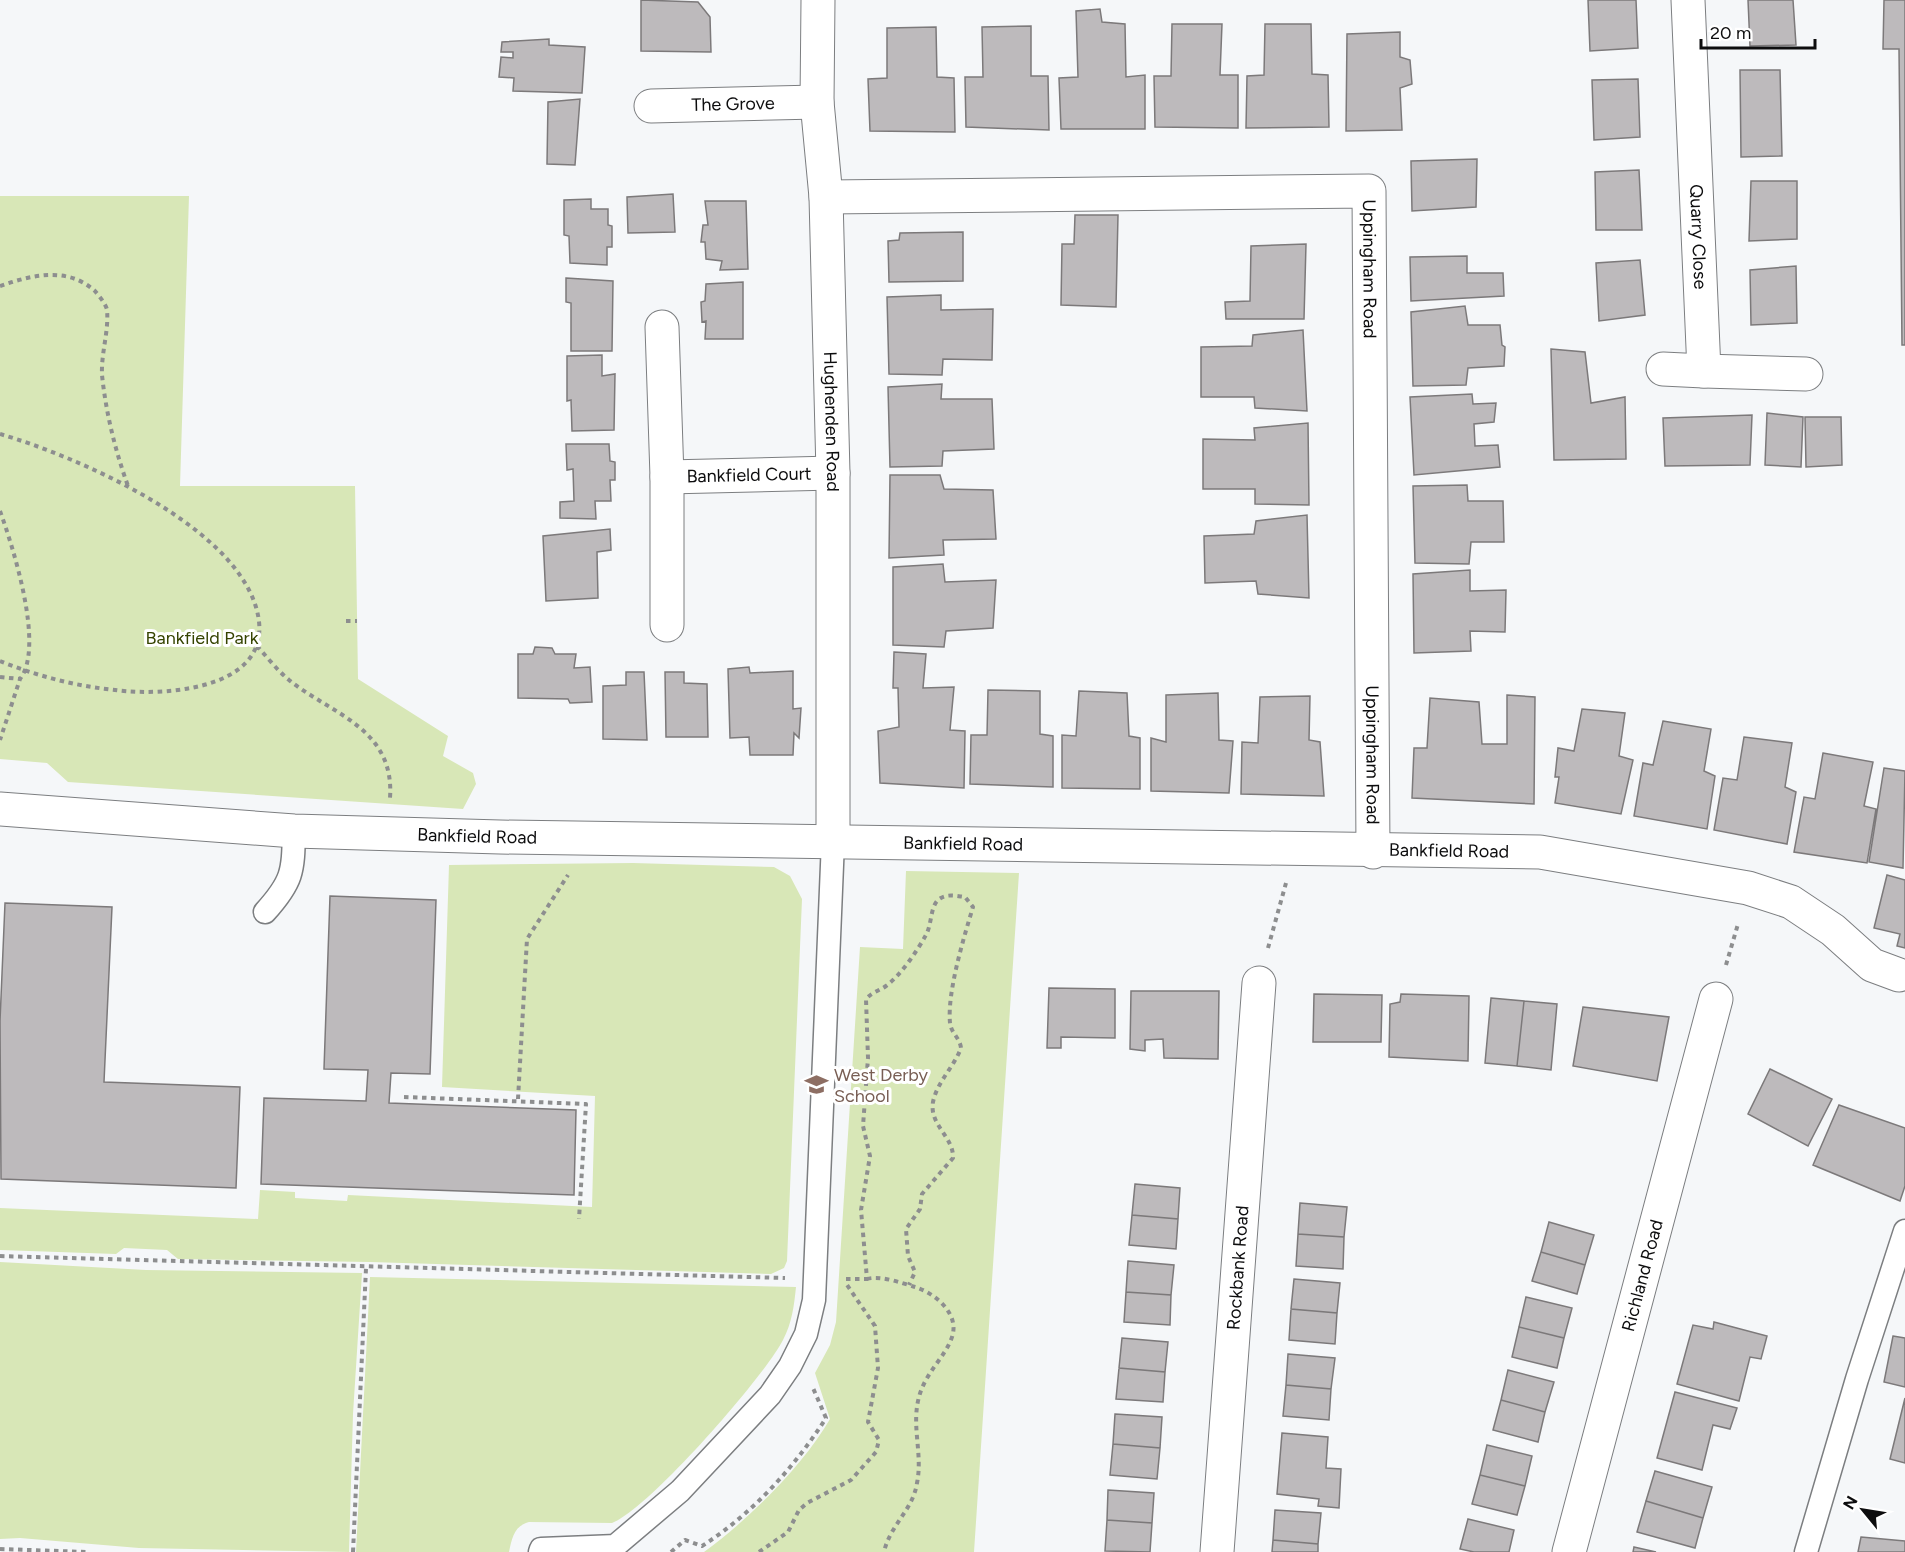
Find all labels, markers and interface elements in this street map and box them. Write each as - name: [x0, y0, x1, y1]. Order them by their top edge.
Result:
- scale bar: [1701, 12, 1815, 50]
- text: 20 m: [1710, 22, 1751, 44]
- street label: The Grove: [691, 92, 775, 116]
- street label: Quarry Close: [1685, 184, 1711, 290]
- street label: Uppingham Road: [1358, 199, 1381, 339]
- street label: Hughenden Road: [819, 351, 844, 492]
- street label: Bankfield Court: [686, 463, 812, 488]
- park label: Bankfield Park: [146, 627, 259, 649]
- street label: Uppingham Road: [1361, 685, 1384, 825]
- street label: Bankfield Road: [417, 824, 537, 849]
- street label: Bankfield Road: [903, 832, 1023, 856]
- street label: Bankfield Road: [1389, 839, 1509, 863]
- place label: West Derby School: [834, 1064, 929, 1107]
- school or university icon: West Derby School: [803, 1072, 829, 1098]
- street label: Rockbank Road: [1222, 1205, 1254, 1331]
- street label: Richland Road: [1617, 1217, 1668, 1334]
- north arrow: [1833, 1480, 1893, 1540]
- text: N: [1839, 1493, 1862, 1513]

